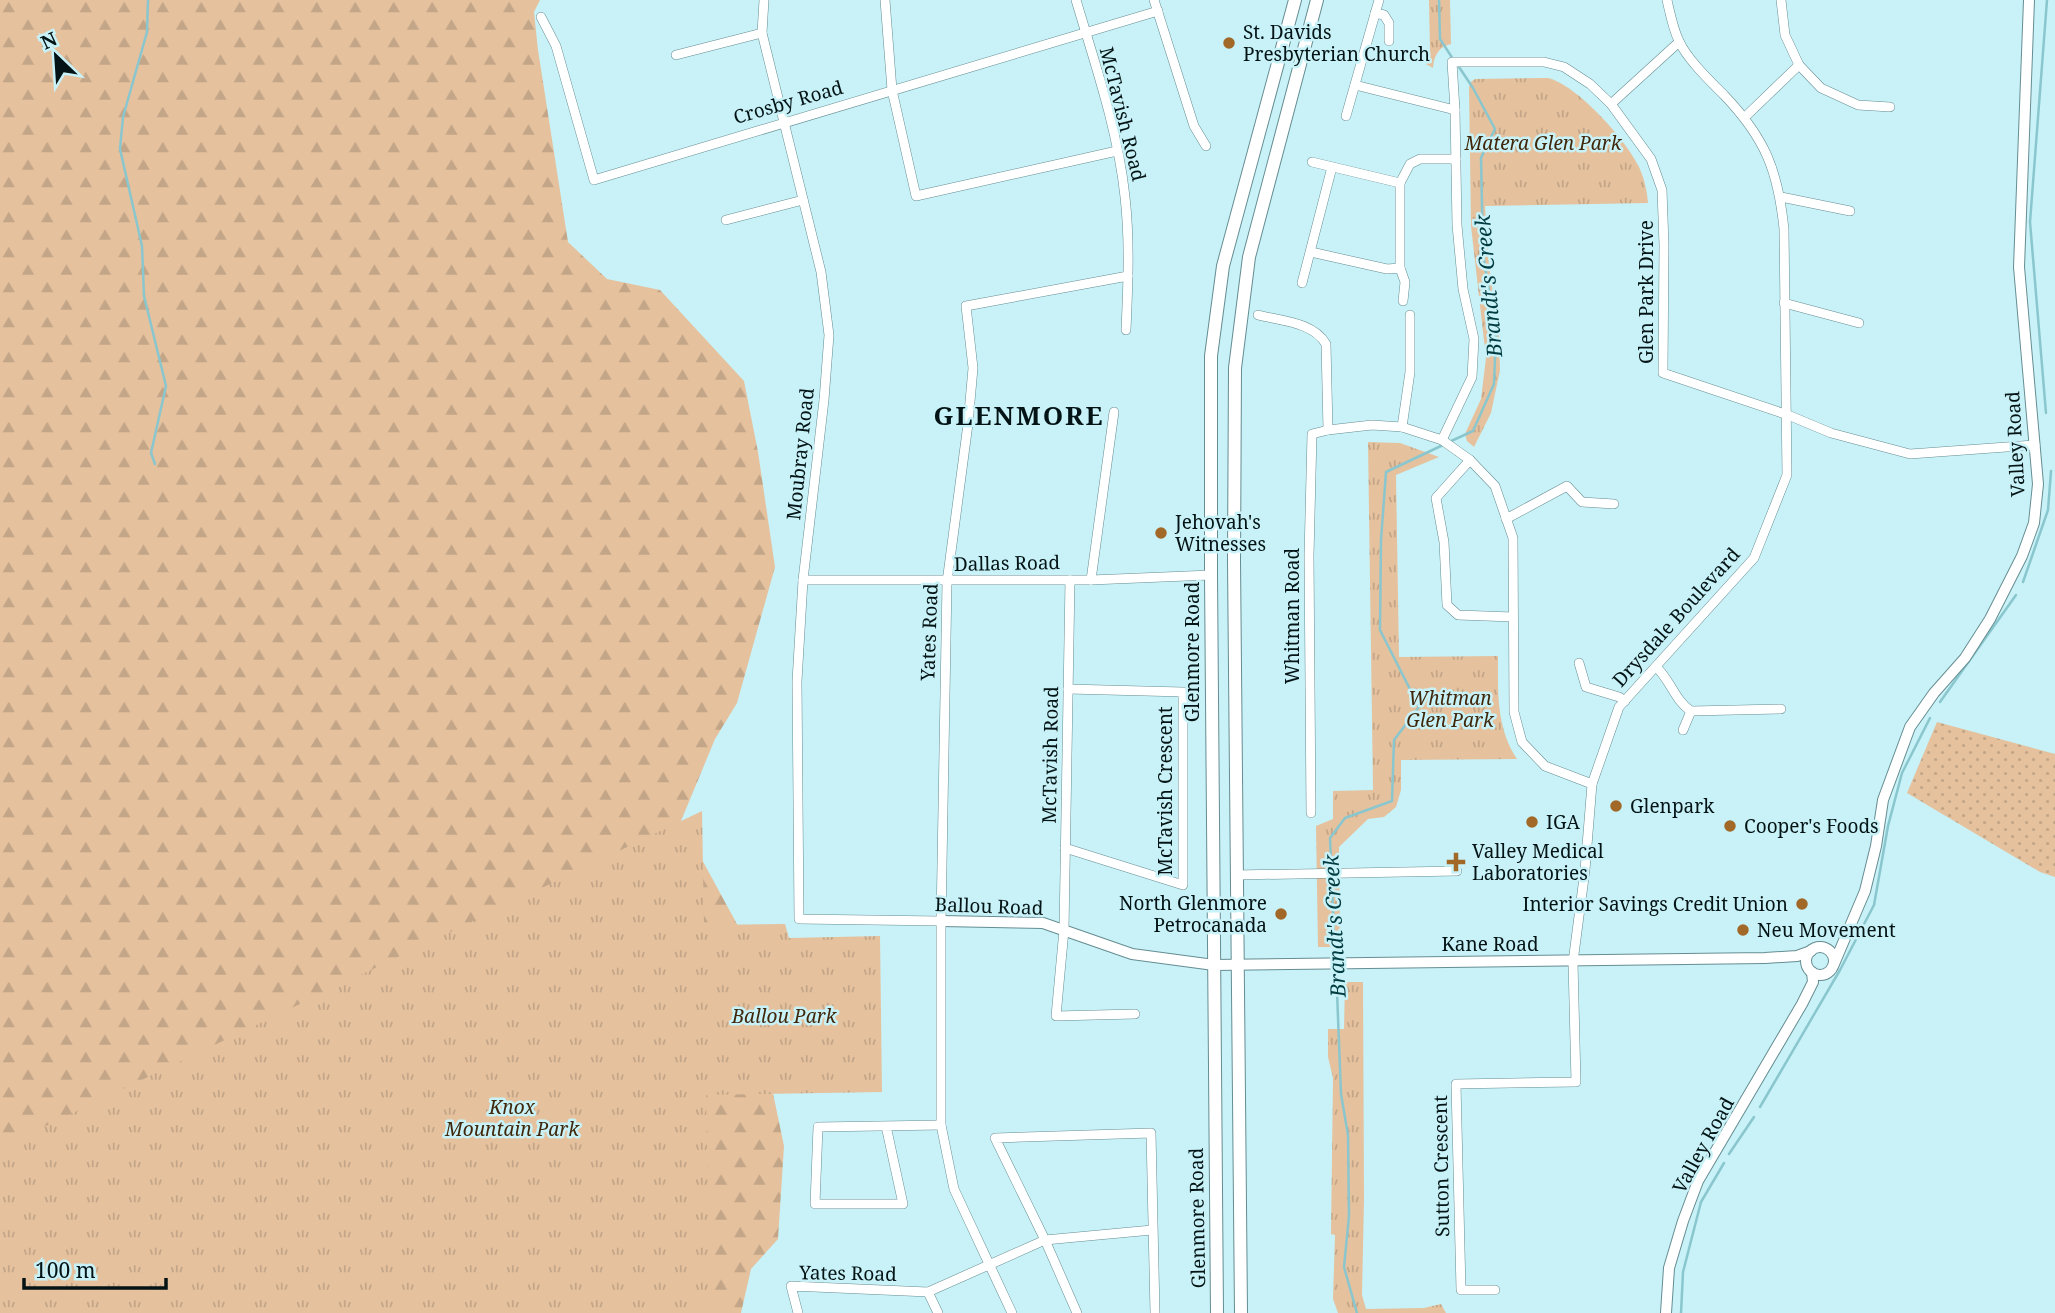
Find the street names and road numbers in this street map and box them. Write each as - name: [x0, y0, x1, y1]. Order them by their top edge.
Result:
- street label: McTavish Road: [1094, 44, 1152, 184]
- street label: Crosby Road: [730, 74, 846, 130]
- street label: Glen Park Drive: [1633, 220, 1659, 364]
- street label: Moubray Road: [780, 386, 820, 521]
- street label: Valley Road: [1999, 390, 2031, 498]
- street label: Drysdale Boulevard: [1606, 541, 1746, 692]
- street label: Whitman Road: [1279, 547, 1305, 684]
- street label: Dallas Road: [954, 549, 1061, 577]
- street label: Glenmore Road: [1179, 581, 1205, 722]
- street label: Yates Road: [914, 582, 944, 682]
- street label: McTavish Road: [1036, 686, 1064, 824]
- street label: McTavish Crescent: [1152, 706, 1178, 876]
- street label: Ballou Road: [934, 891, 1044, 921]
- street label: Kane Road: [1441, 931, 1539, 957]
- street label: Valley Road: [1666, 1092, 1740, 1198]
- street label: Sutton Crescent: [1427, 1095, 1455, 1237]
- street label: Glenmore Road: [1183, 1147, 1211, 1289]
- street label: Yates Road: [798, 1259, 897, 1287]

